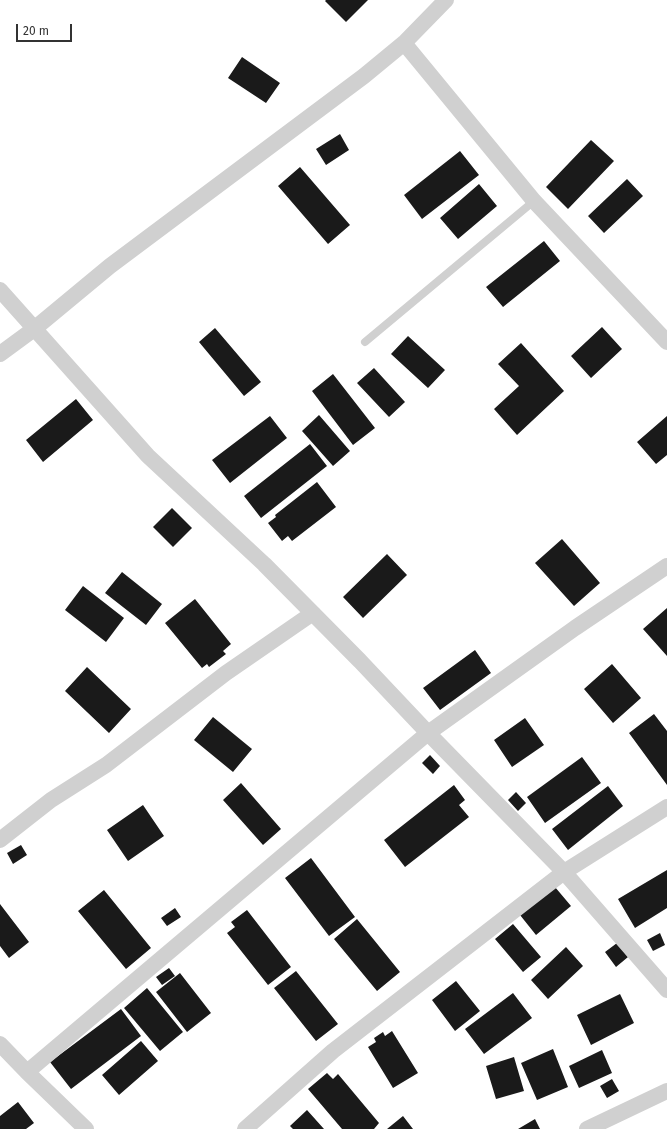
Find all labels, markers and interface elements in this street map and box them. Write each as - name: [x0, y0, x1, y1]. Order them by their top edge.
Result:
- scale bar: [18, 16, 74, 42]
- text: 20 m: [23, 24, 49, 38]

